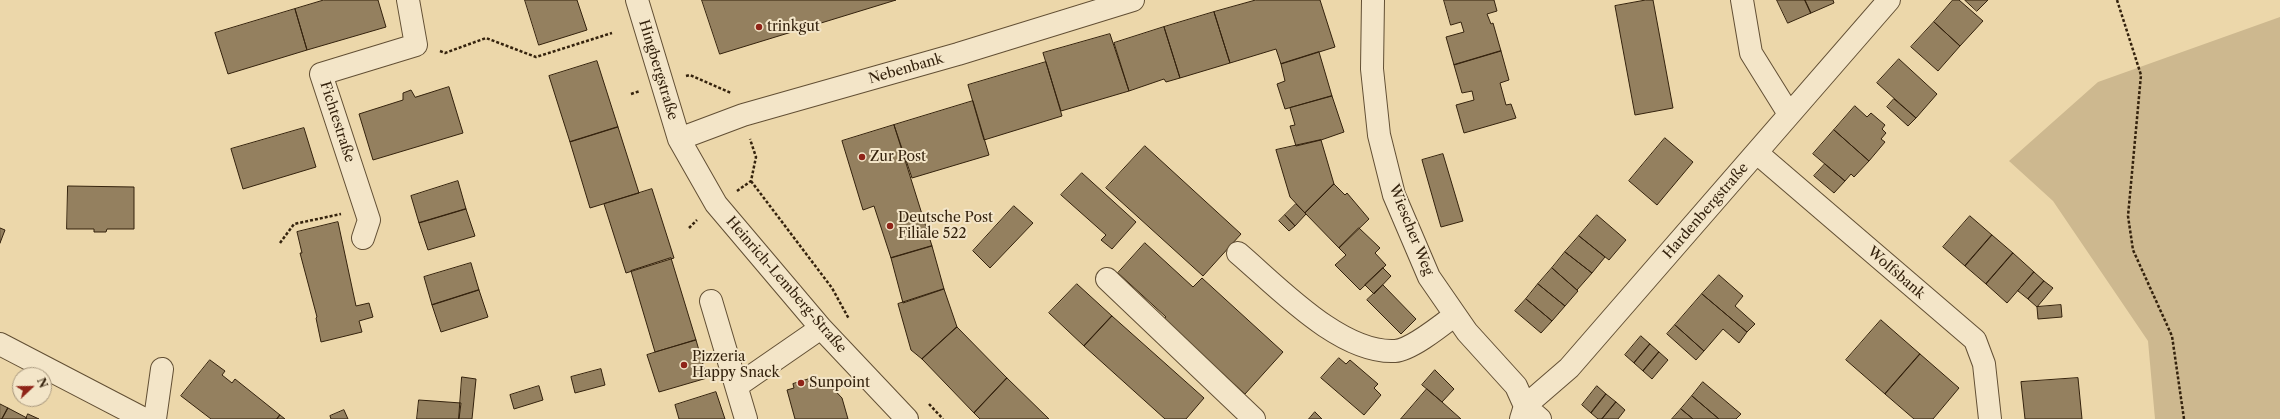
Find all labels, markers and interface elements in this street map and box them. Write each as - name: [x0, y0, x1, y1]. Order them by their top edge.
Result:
- street label: Hingbergstraße: [635, 18, 681, 122]
- place label: trinkgut: [767, 19, 820, 35]
- marker: trinkgut: [754, 22, 764, 32]
- street label: Nebenbank: [867, 50, 945, 88]
- street label: Fichtestraße: [316, 79, 358, 165]
- place label: Zur Post: [870, 149, 926, 165]
- marker: Zur Post: [857, 152, 867, 162]
- street label: Hardenbergstraße: [1660, 160, 1752, 262]
- street label: Wiescher Weg: [1385, 182, 1437, 278]
- place label: Deutsche Post Filiale 522: [898, 210, 993, 242]
- street label: Heinrich-Lemberg-Straße: [722, 213, 850, 357]
- marker: Deutsche Post Filiale 522: [885, 221, 895, 231]
- street label: Wolfsbank: [1864, 243, 1928, 303]
- place label: Pizzeria Happy Snack: [692, 349, 780, 382]
- marker: Pizzeria Happy Snack: [679, 360, 689, 370]
- north arrow: [12, 367, 52, 407]
- place label: Sunpoint: [809, 375, 870, 391]
- text: N: [34, 376, 50, 390]
- marker: Sunpoint: [796, 378, 806, 388]

